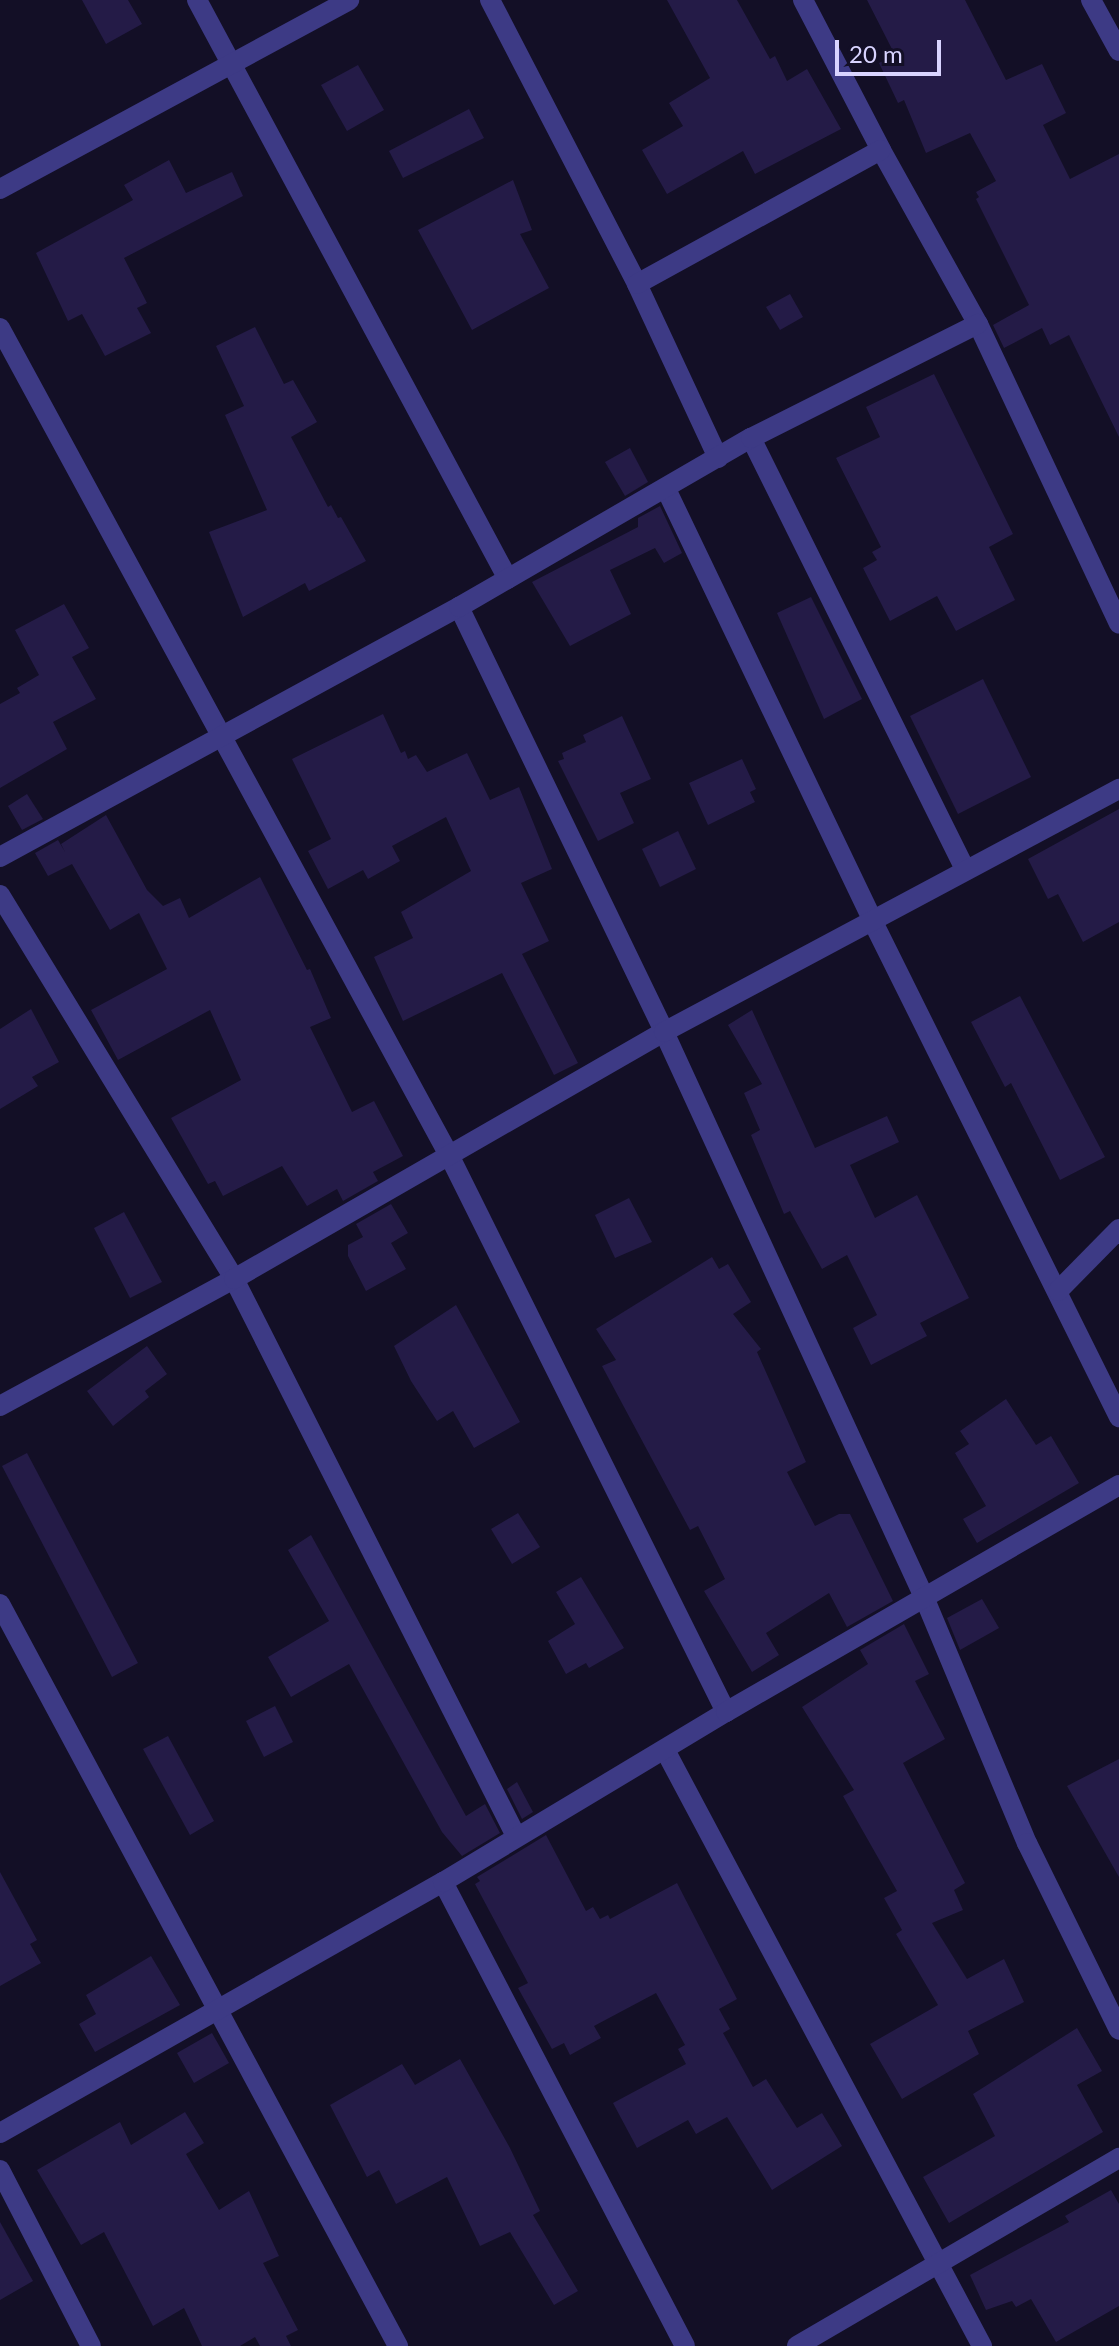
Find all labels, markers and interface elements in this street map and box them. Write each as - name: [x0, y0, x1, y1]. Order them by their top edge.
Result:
- scale bar: [839, 24, 945, 74]
- text: 20 m: [849, 39, 903, 68]

